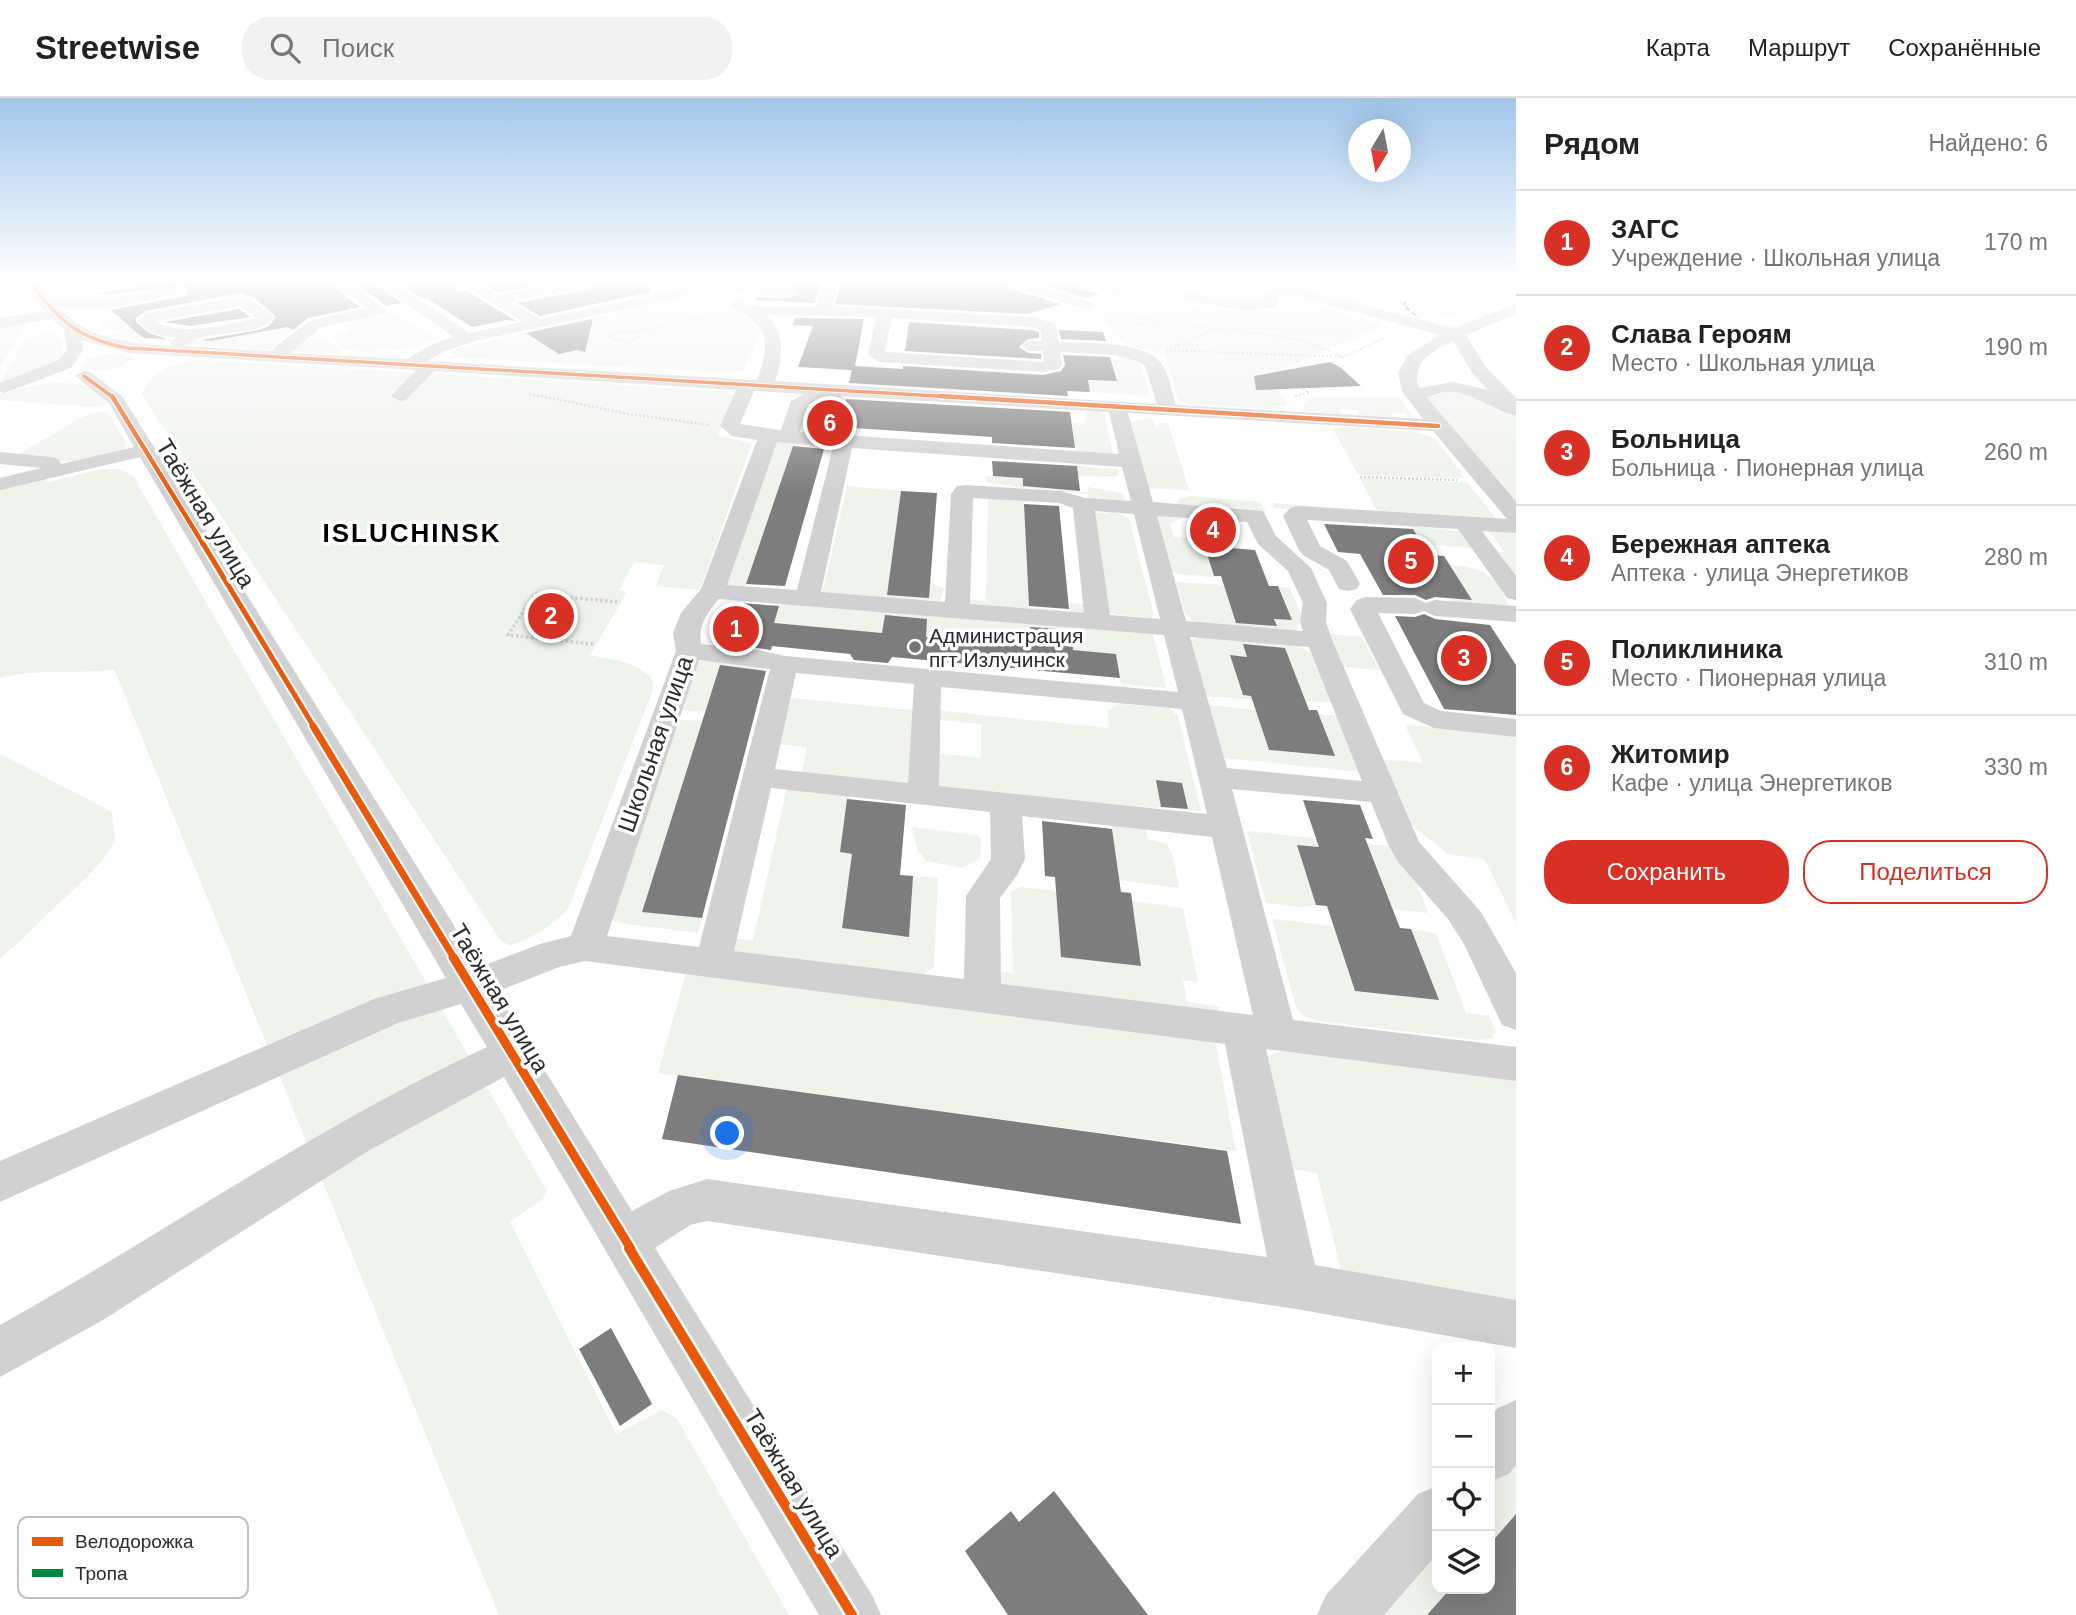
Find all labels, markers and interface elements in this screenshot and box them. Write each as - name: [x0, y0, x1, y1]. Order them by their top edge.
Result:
- search box: [242, 17, 732, 80]
- text: Streetwise: [35, 29, 200, 66]
- icon: search: [266, 29, 304, 67]
- text: Поиск: [322, 33, 394, 63]
- text: Карта: [1646, 34, 1710, 61]
- text: Маршрут: [1748, 34, 1850, 61]
- text: Сохранённые: [1888, 34, 2041, 61]
- north arrow: [1348, 119, 1411, 182]
- text: Рядом: [1544, 127, 1640, 160]
- text: Найдено: 6: [1928, 130, 2048, 156]
- text: ЗАГС: [1611, 214, 1679, 244]
- text: 1: [1561, 229, 1573, 255]
- text: 170 m: [1984, 229, 2048, 255]
- text: Учреждение · Школьная улица: [1611, 245, 1940, 271]
- text: Слава Героям: [1611, 319, 1792, 349]
- text: 2: [1561, 334, 1573, 360]
- text: 190 m: [1984, 334, 2048, 360]
- text: Место · Школьная улица: [1611, 350, 1875, 376]
- pin: 6: [807, 397, 853, 449]
- text: Больница: [1611, 424, 1740, 454]
- street label: Таёжная улица: [151, 434, 261, 593]
- text: 3: [1561, 439, 1573, 465]
- text: 260 m: [1984, 439, 2048, 465]
- text: Больница · Пионерная улица: [1611, 455, 1924, 481]
- pin: 4: [1190, 504, 1236, 556]
- district label: ISLUCHINSK: [323, 518, 501, 548]
- text: Бережная аптека: [1611, 529, 1830, 559]
- pin: 5: [1388, 535, 1434, 587]
- text: 4: [1561, 544, 1573, 570]
- text: 280 m: [1984, 544, 2048, 570]
- text: Аптека · улица Энергетиков: [1611, 560, 1909, 586]
- pin: 2: [528, 590, 574, 642]
- pin: 1: [713, 603, 759, 655]
- place label: Администрация пгт Излучинск: [929, 624, 1083, 671]
- pin: 3: [1441, 632, 1487, 684]
- text: Поликлиника: [1611, 634, 1782, 664]
- marker: Администрация пгт Излучинск: [907, 639, 923, 655]
- text: 5: [1561, 649, 1573, 675]
- text: 310 m: [1984, 649, 2048, 675]
- street label: Школьная улица: [612, 652, 698, 836]
- text: Место · Пионерная улица: [1611, 665, 1886, 691]
- text: Житомир: [1611, 739, 1730, 769]
- text: 6: [1561, 754, 1573, 780]
- text: 330 m: [1984, 754, 2048, 780]
- text: Кафе · улица Энергетиков: [1611, 770, 1892, 796]
- button: Сохранить: [1544, 840, 1789, 904]
- button: Поделиться: [1803, 840, 2048, 904]
- street label: Таёжная улица: [445, 919, 555, 1078]
- your location: [710, 1116, 744, 1150]
- map controls: [1432, 1342, 1495, 1594]
- button: +: [1432, 1342, 1495, 1405]
- street label: Таёжная улица: [739, 1404, 849, 1563]
- button: −: [1432, 1405, 1495, 1468]
- button: locate: [1432, 1468, 1495, 1531]
- legend: [18, 1517, 248, 1598]
- text: Велодорожка: [75, 1531, 194, 1552]
- button: layers: [1432, 1531, 1495, 1594]
- text: Тропа: [75, 1563, 128, 1584]

